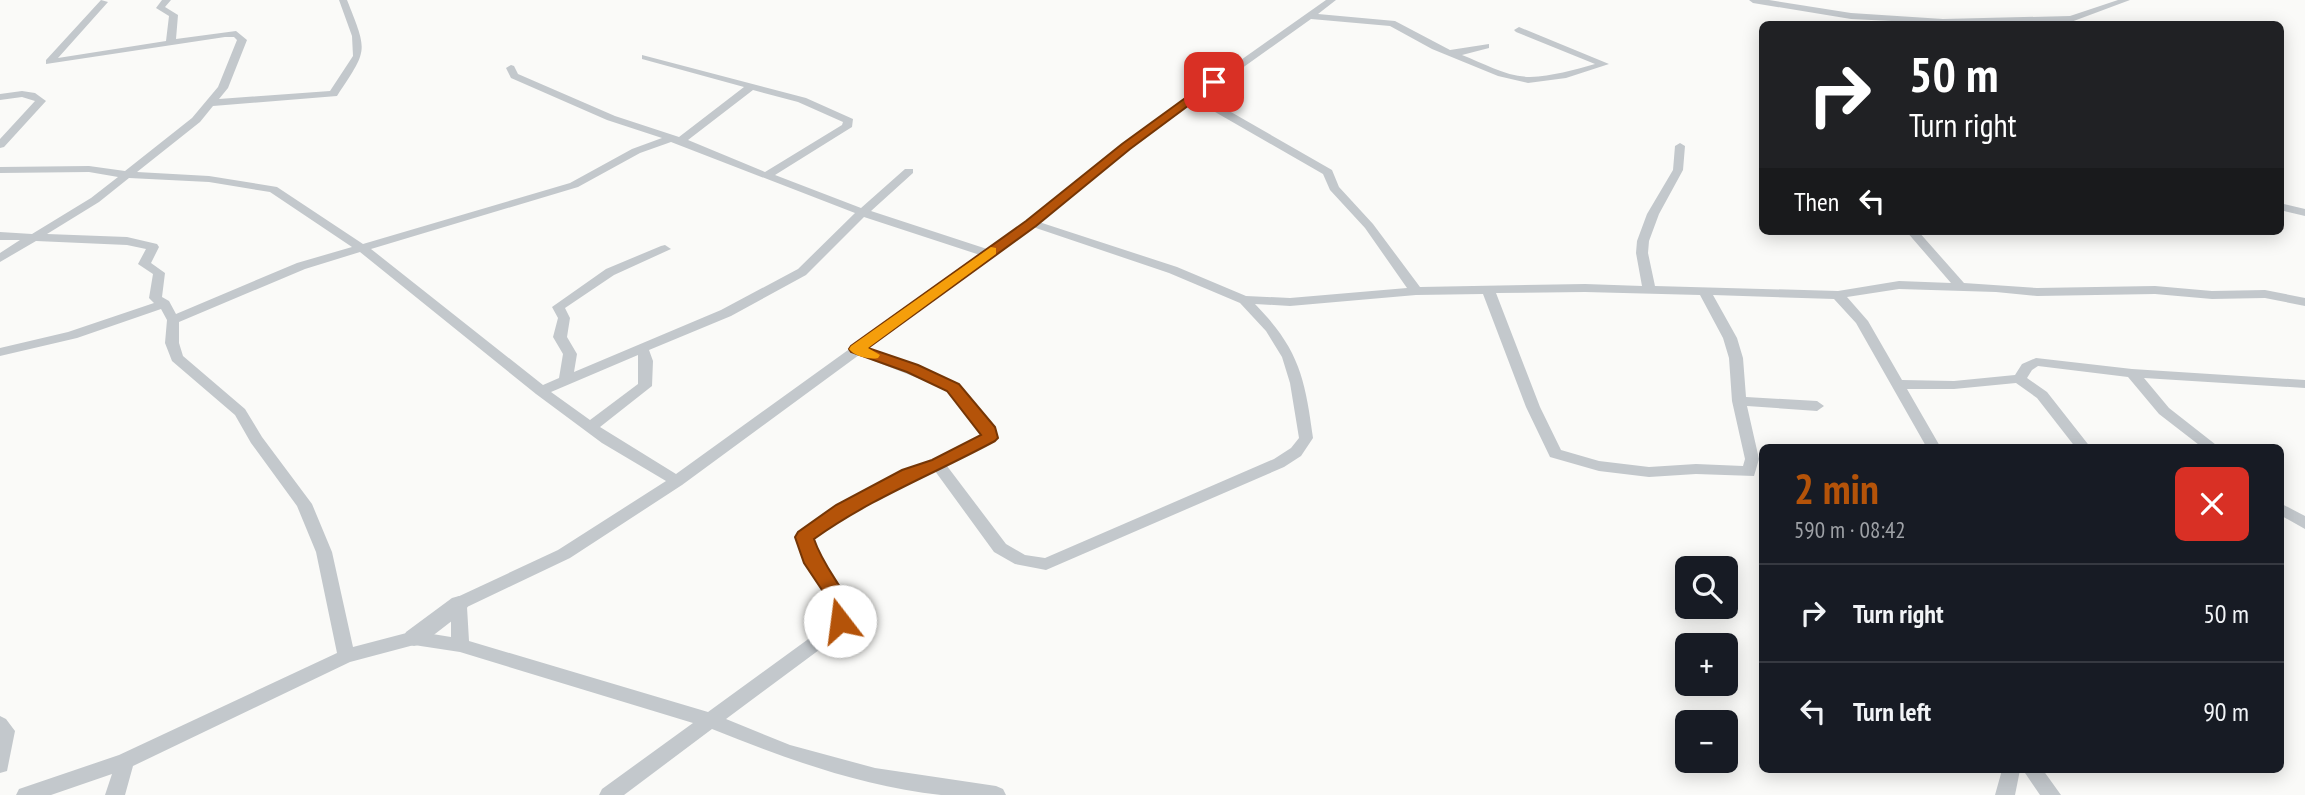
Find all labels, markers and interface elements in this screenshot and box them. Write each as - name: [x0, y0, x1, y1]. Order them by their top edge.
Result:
- text: 50 m: [1909, 42, 1998, 106]
- icon: right: [1794, 49, 1885, 140]
- pin: [1184, 52, 1244, 112]
- icon: arrive: [1195, 63, 1233, 101]
- text: Turn right: [1909, 104, 2017, 146]
- icon: left: [1853, 182, 1891, 220]
- text: Then: [1794, 185, 1839, 218]
- text: 2 min: [1794, 461, 1879, 516]
- button: close: [2175, 467, 2249, 541]
- text: 590 m · 08:42: [1794, 515, 1906, 544]
- map controls: [1675, 556, 1738, 773]
- button: search: [1675, 556, 1738, 619]
- position arrow: [803, 584, 877, 658]
- icon: right: [1794, 594, 1832, 632]
- text: Turn right: [1853, 597, 1944, 630]
- text: 50 m: [2203, 597, 2249, 630]
- button: +: [1675, 633, 1738, 696]
- icon: left: [1794, 692, 1832, 730]
- text: Turn left: [1853, 695, 1931, 728]
- text: 90 m: [2203, 695, 2249, 728]
- button: −: [1675, 710, 1738, 773]

